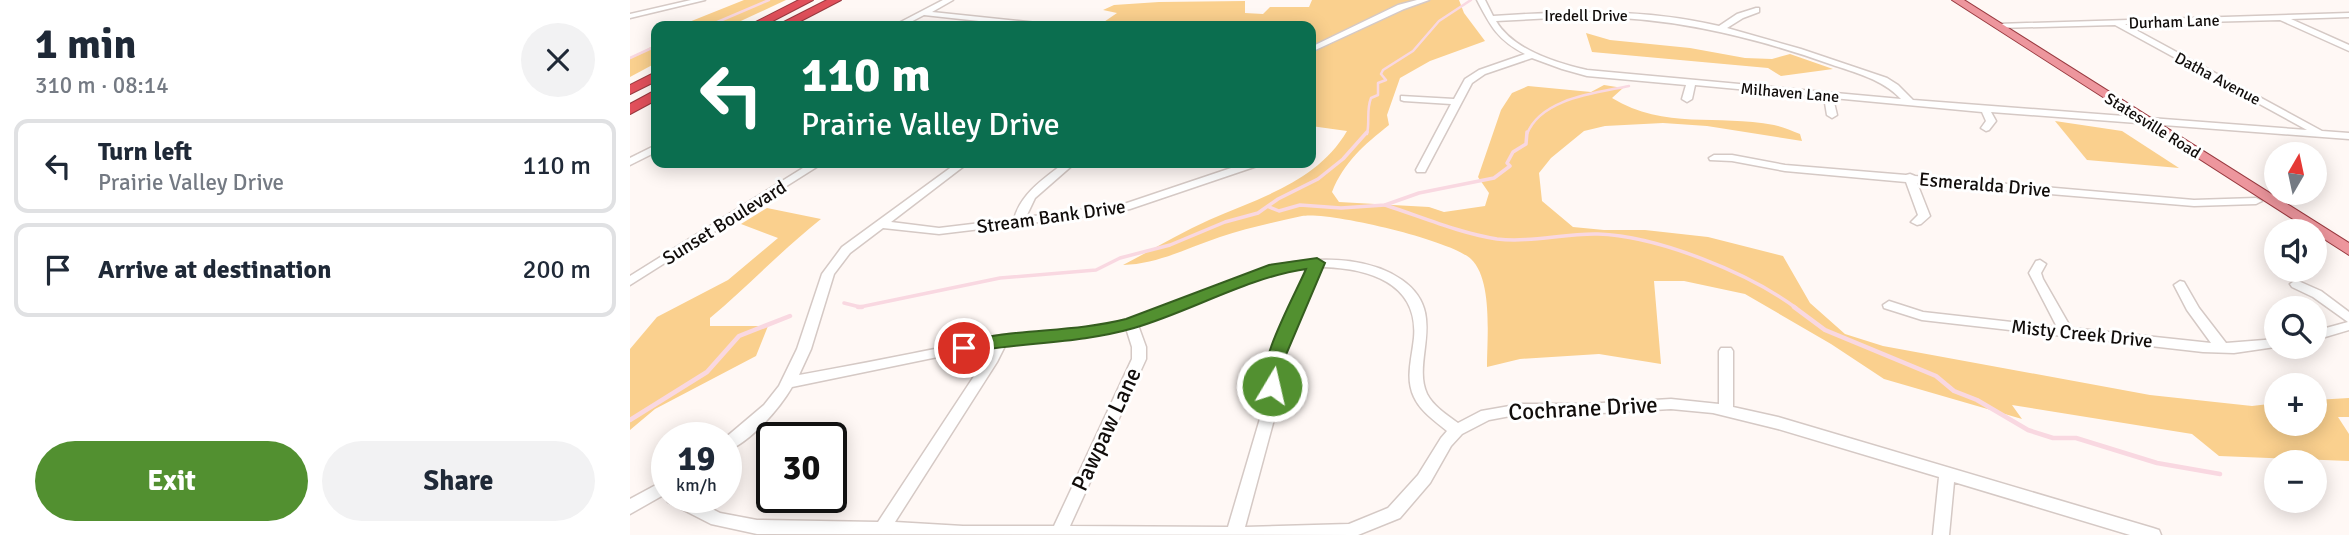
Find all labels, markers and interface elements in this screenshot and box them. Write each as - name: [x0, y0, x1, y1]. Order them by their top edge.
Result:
- street label: Iredell Drive: [1544, 6, 1628, 26]
- street label: Durham Lane: [2128, 10, 2220, 34]
- text: 1 min: [35, 19, 136, 70]
- button: close: [521, 23, 595, 97]
- text: 110 m: [801, 45, 931, 105]
- street label: Datha Avenue: [2171, 48, 2264, 110]
- icon: left: [686, 49, 777, 140]
- text: 310 m · 08:14: [35, 71, 169, 100]
- street label: Milhaven Lane: [1740, 79, 1840, 107]
- street label: Statesville Road: [2101, 88, 2204, 163]
- text: Prairie Valley Drive: [801, 105, 1060, 144]
- text: Turn left: [98, 136, 192, 168]
- north arrow: [2264, 142, 2328, 205]
- map controls: [2264, 142, 2327, 513]
- icon: left: [39, 147, 77, 185]
- text: 110 m: [522, 150, 591, 182]
- street label: Esmeralda Drive: [1918, 167, 2052, 203]
- text: Prairie Valley Drive: [98, 168, 284, 197]
- street label: Sunset Boulevard: [658, 175, 791, 271]
- street label: Stream Bank Drive: [975, 195, 1127, 239]
- button: sound: [2264, 219, 2327, 282]
- icon: arrive: [39, 251, 77, 289]
- text: Arrive at destination: [98, 254, 331, 286]
- text: 200 m: [522, 254, 591, 286]
- button: search: [2264, 296, 2327, 359]
- street label: Misty Creek Drive: [2010, 315, 2154, 353]
- pin: [934, 318, 994, 378]
- icon: arrive: [945, 329, 983, 367]
- position arrow: [1235, 349, 1309, 423]
- street label: Pawpaw Lane: [1065, 363, 1148, 496]
- button: +: [2264, 373, 2327, 436]
- street label: Cochrane Drive: [1508, 390, 1658, 427]
- speed limit sign: 30: [756, 422, 847, 513]
- text: 19: [678, 437, 715, 480]
- button: Exit: [35, 441, 308, 521]
- button: Share: [322, 441, 595, 521]
- button: −: [2264, 450, 2327, 513]
- text: km/h: [676, 474, 717, 496]

